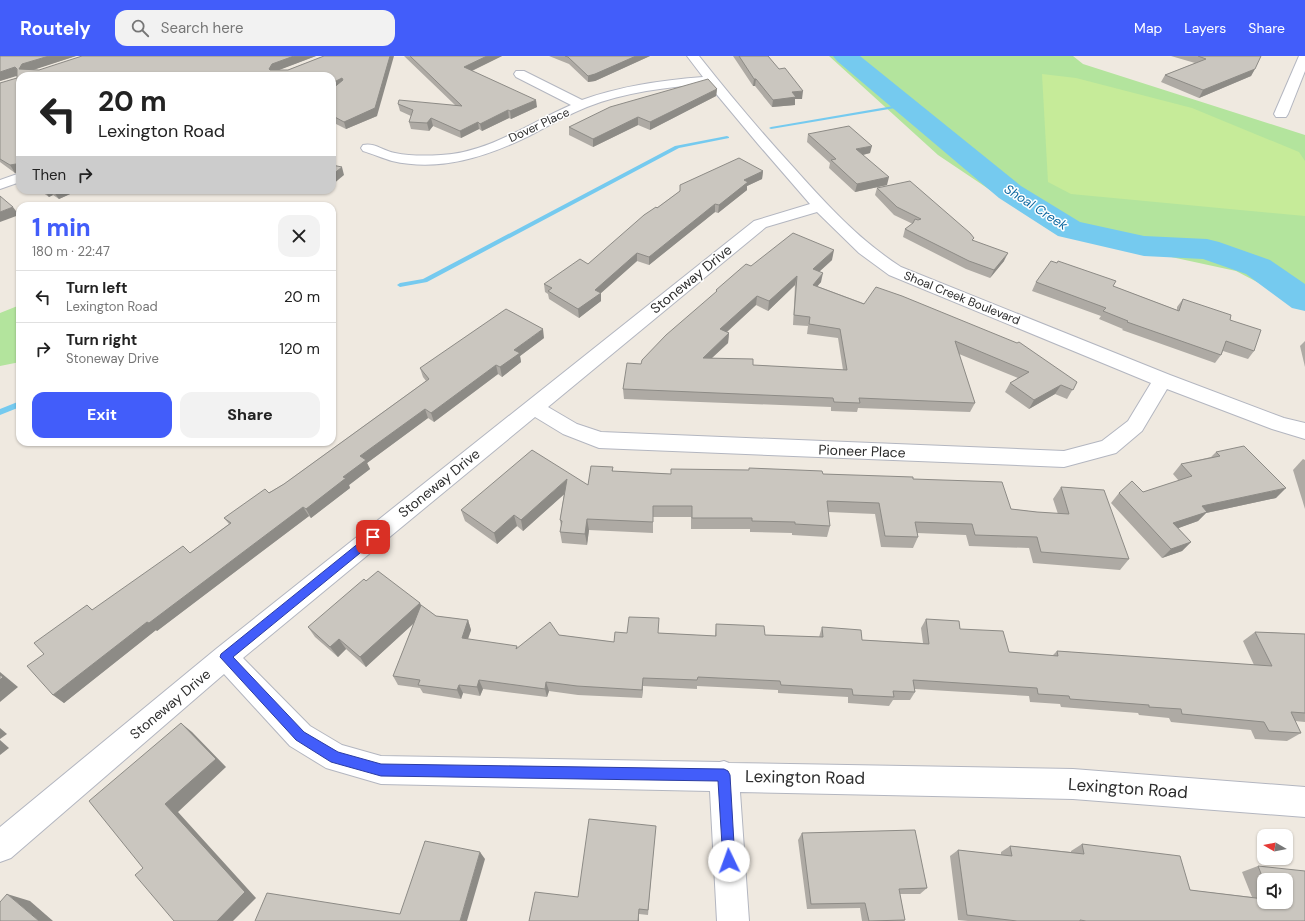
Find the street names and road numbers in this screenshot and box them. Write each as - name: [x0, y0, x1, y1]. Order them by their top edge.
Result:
- street label: Dover Place: [506, 104, 572, 146]
- street label: Stoneway Drive: [647, 241, 736, 317]
- street label: Shoal Creek Boulevard: [902, 267, 1022, 329]
- street label: Pioneer Place: [818, 440, 906, 462]
- street label: Stoneway Drive: [395, 445, 484, 521]
- street label: Stoneway Drive: [126, 665, 214, 743]
- street label: Lexington Road: [745, 765, 865, 789]
- street label: Lexington Road: [1067, 773, 1189, 803]

